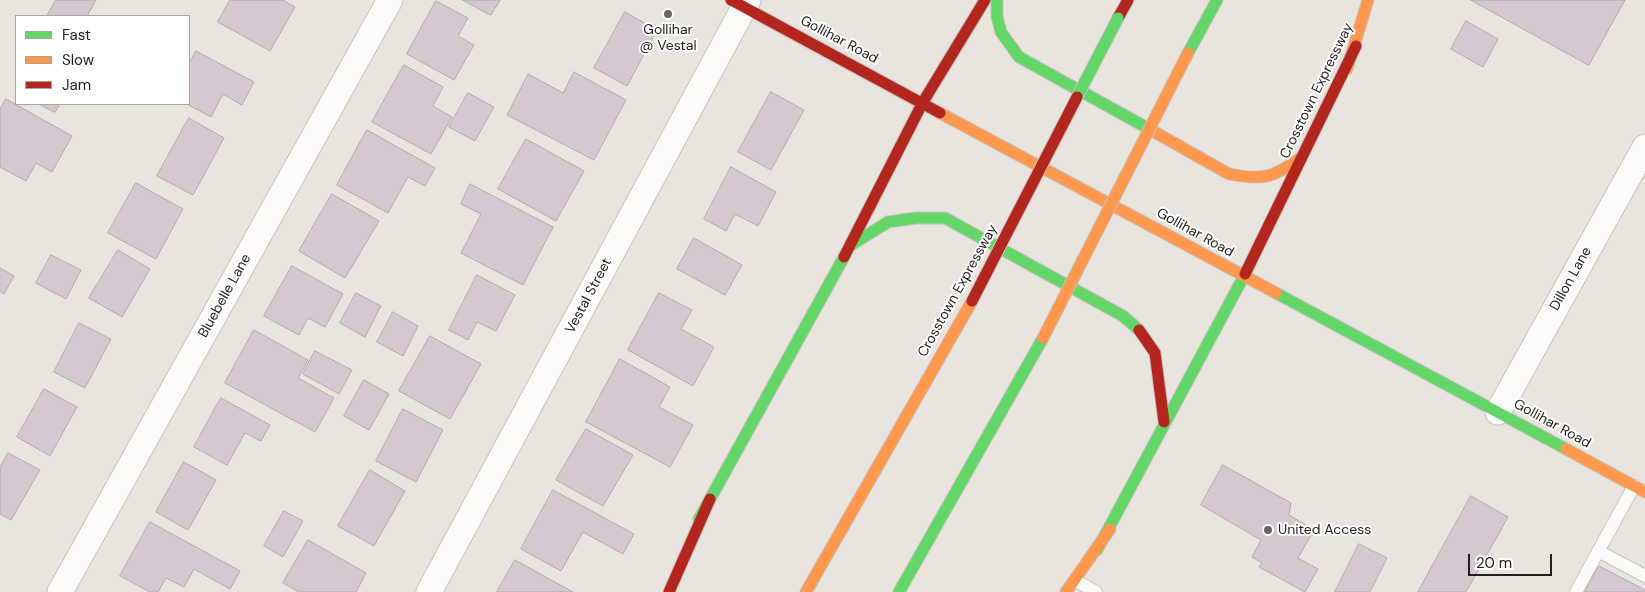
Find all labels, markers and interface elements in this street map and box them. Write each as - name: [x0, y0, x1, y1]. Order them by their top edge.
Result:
- marker: Gollihar @ Vestal: [662, 8, 674, 20]
- street label: Gollihar Road: [797, 12, 881, 68]
- legend: [15, 15, 190, 105]
- street label: Crosstown Expressway: [1277, 21, 1357, 161]
- place label: Gollihar @ Vestal: [639, 22, 697, 54]
- text: Fast: [62, 25, 91, 45]
- text: Slow: [62, 50, 94, 70]
- text: Jam: [62, 75, 91, 95]
- street label: Gollihar Road: [1153, 205, 1237, 261]
- street label: Crosstown Expressway: [915, 222, 1001, 360]
- street label: Dillon Lane: [1547, 244, 1595, 314]
- street label: Bluebelle Lane: [195, 251, 255, 341]
- street label: Vestal Street: [562, 256, 616, 336]
- street label: Gollihar Road: [1510, 396, 1594, 452]
- place label: United Access: [1278, 522, 1371, 538]
- marker: United Access: [1262, 524, 1274, 536]
- scale bar: [1470, 544, 1554, 576]
- text: 20 m: [1476, 553, 1512, 573]

